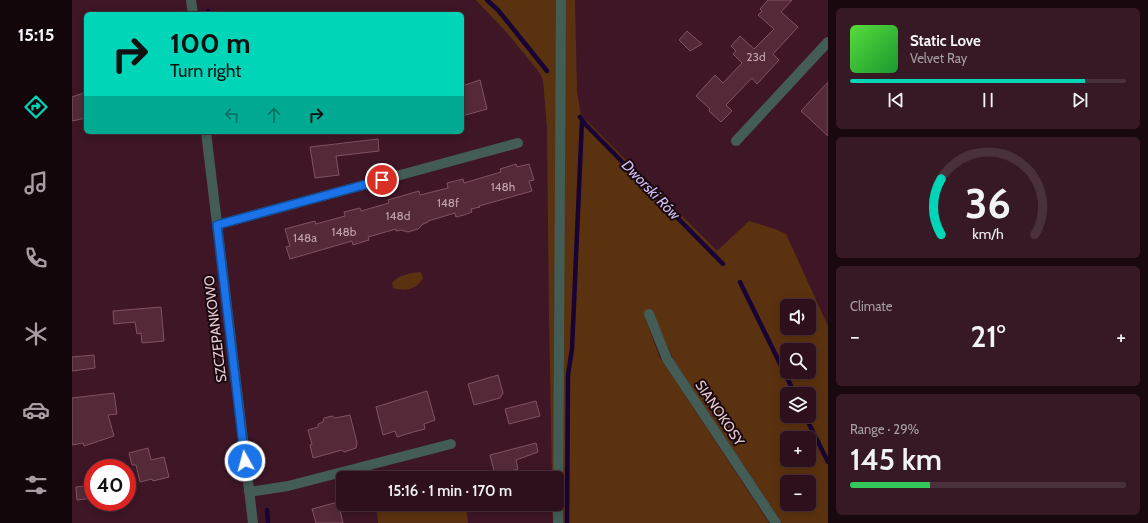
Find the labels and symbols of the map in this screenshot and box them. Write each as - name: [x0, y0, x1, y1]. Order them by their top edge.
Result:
- house number: 23d: [746, 49, 766, 64]
- water label: Dworski Rów: [618, 156, 685, 225]
- pin: [365, 163, 399, 197]
- house number: 148h: [491, 179, 515, 194]
- house number: 148f: [437, 195, 459, 210]
- house number: 148d: [386, 208, 410, 223]
- house number: 148b: [332, 224, 357, 239]
- house number: 148a: [293, 230, 317, 245]
- street label: SZCZEPANKOWO: [199, 274, 230, 384]
- street label: SIANOKOSY: [691, 377, 749, 450]
- position arrow: [224, 440, 266, 482]
- speed limit sign: 40: [84, 459, 136, 511]

